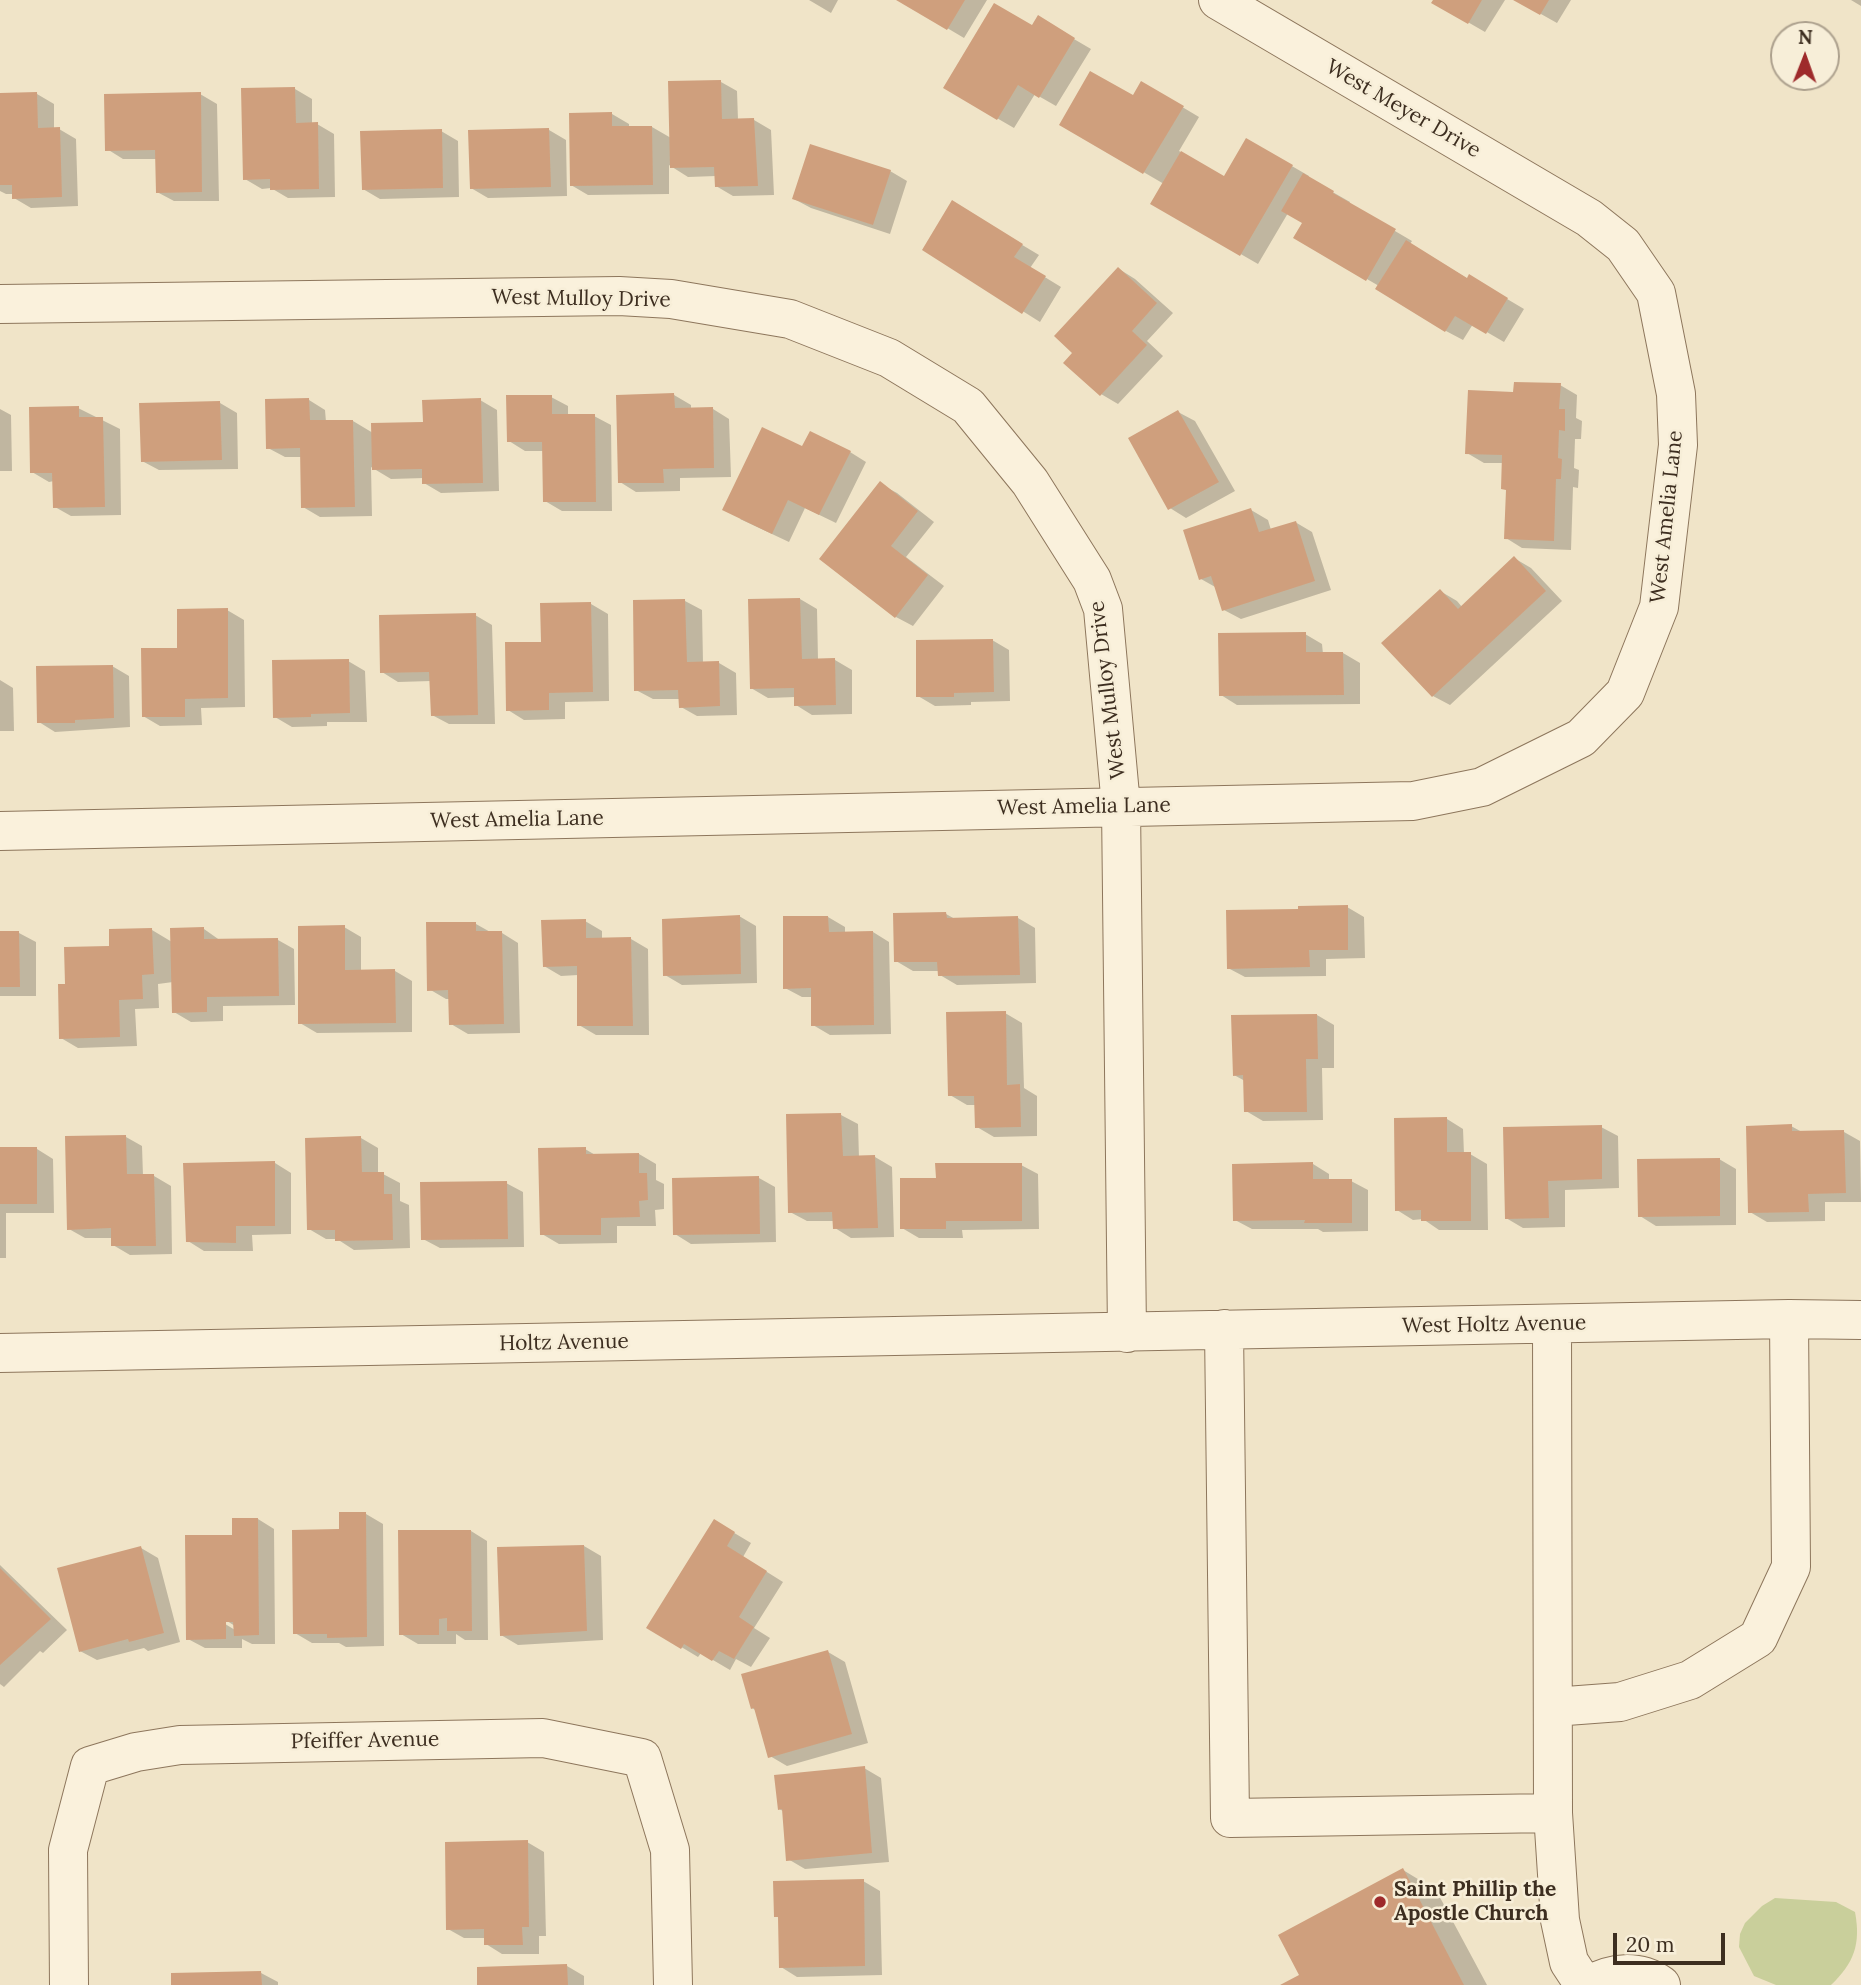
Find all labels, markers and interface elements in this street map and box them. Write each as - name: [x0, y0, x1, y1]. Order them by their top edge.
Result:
- north arrow: [1770, 21, 1840, 91]
- text: N: [1798, 25, 1813, 49]
- street label: West Meyer Drive: [1321, 54, 1485, 164]
- street label: West Mulloy Drive: [491, 285, 671, 313]
- street label: West Amelia Lane: [1645, 429, 1689, 605]
- street label: West Mulloy Drive: [1085, 599, 1131, 781]
- street label: West Amelia Lane: [997, 793, 1171, 821]
- street label: West Amelia Lane: [430, 806, 604, 834]
- street label: West Holtz Avenue: [1402, 1311, 1586, 1339]
- street label: Holtz Avenue: [499, 1329, 629, 1357]
- street label: Pfeiffer Avenue: [291, 1727, 439, 1755]
- place label: Saint Phillip the Apostle Church: [1394, 1877, 1556, 1927]
- marker: Saint Phillip the Apostle Church: [1372, 1894, 1388, 1910]
- scale bar: [1616, 1918, 1728, 1962]
- text: 20 m: [1626, 1931, 1675, 1958]

